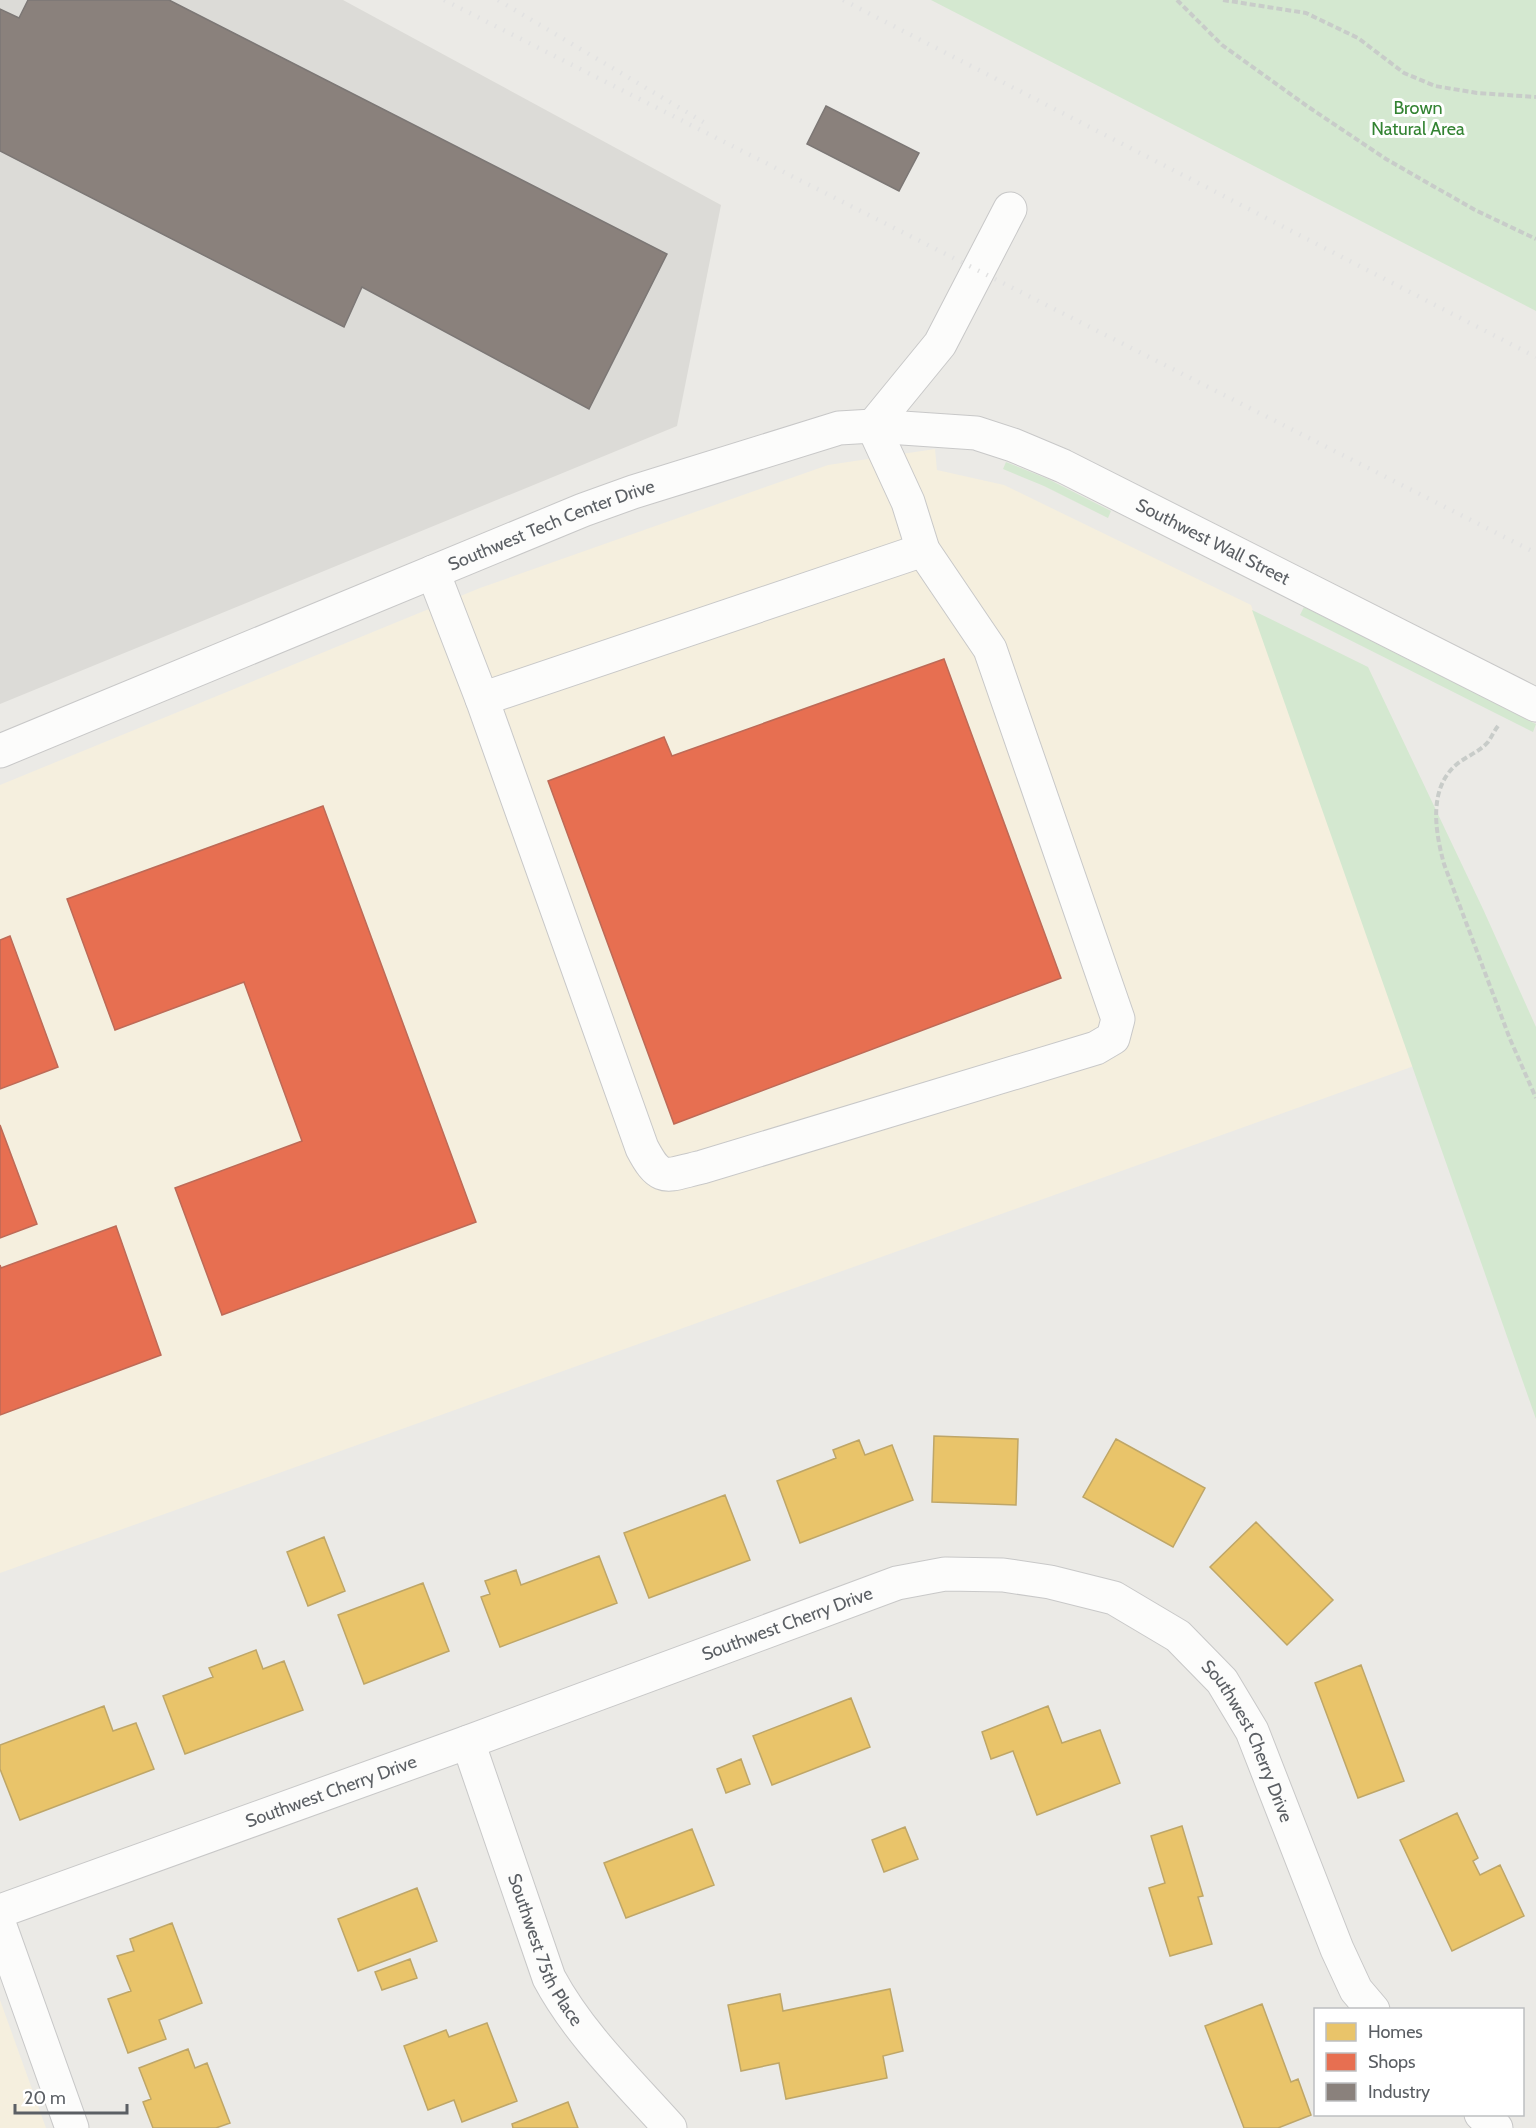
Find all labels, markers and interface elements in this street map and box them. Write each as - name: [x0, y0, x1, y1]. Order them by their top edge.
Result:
- park label: Brown Natural Area: [1371, 97, 1465, 140]
- street label: Southwest Tech Center Drive: [445, 475, 657, 576]
- street label: Southwest Wall Street: [1132, 494, 1293, 590]
- street label: Southwest Cherry Drive: [699, 1582, 876, 1665]
- street label: Southwest Cherry Drive: [1197, 1655, 1298, 1825]
- street label: Southwest Cherry Drive: [242, 1750, 420, 1832]
- street label: Southwest 75th Place: [503, 1871, 588, 2030]
- legend: [1314, 2008, 1524, 2116]
- text: Homes: [1368, 2021, 1423, 2043]
- text: Shops: [1368, 2051, 1416, 2073]
- scale bar: [15, 2077, 128, 2115]
- text: Industry: [1368, 2081, 1430, 2103]
- text: 20 m: [24, 2087, 66, 2109]

